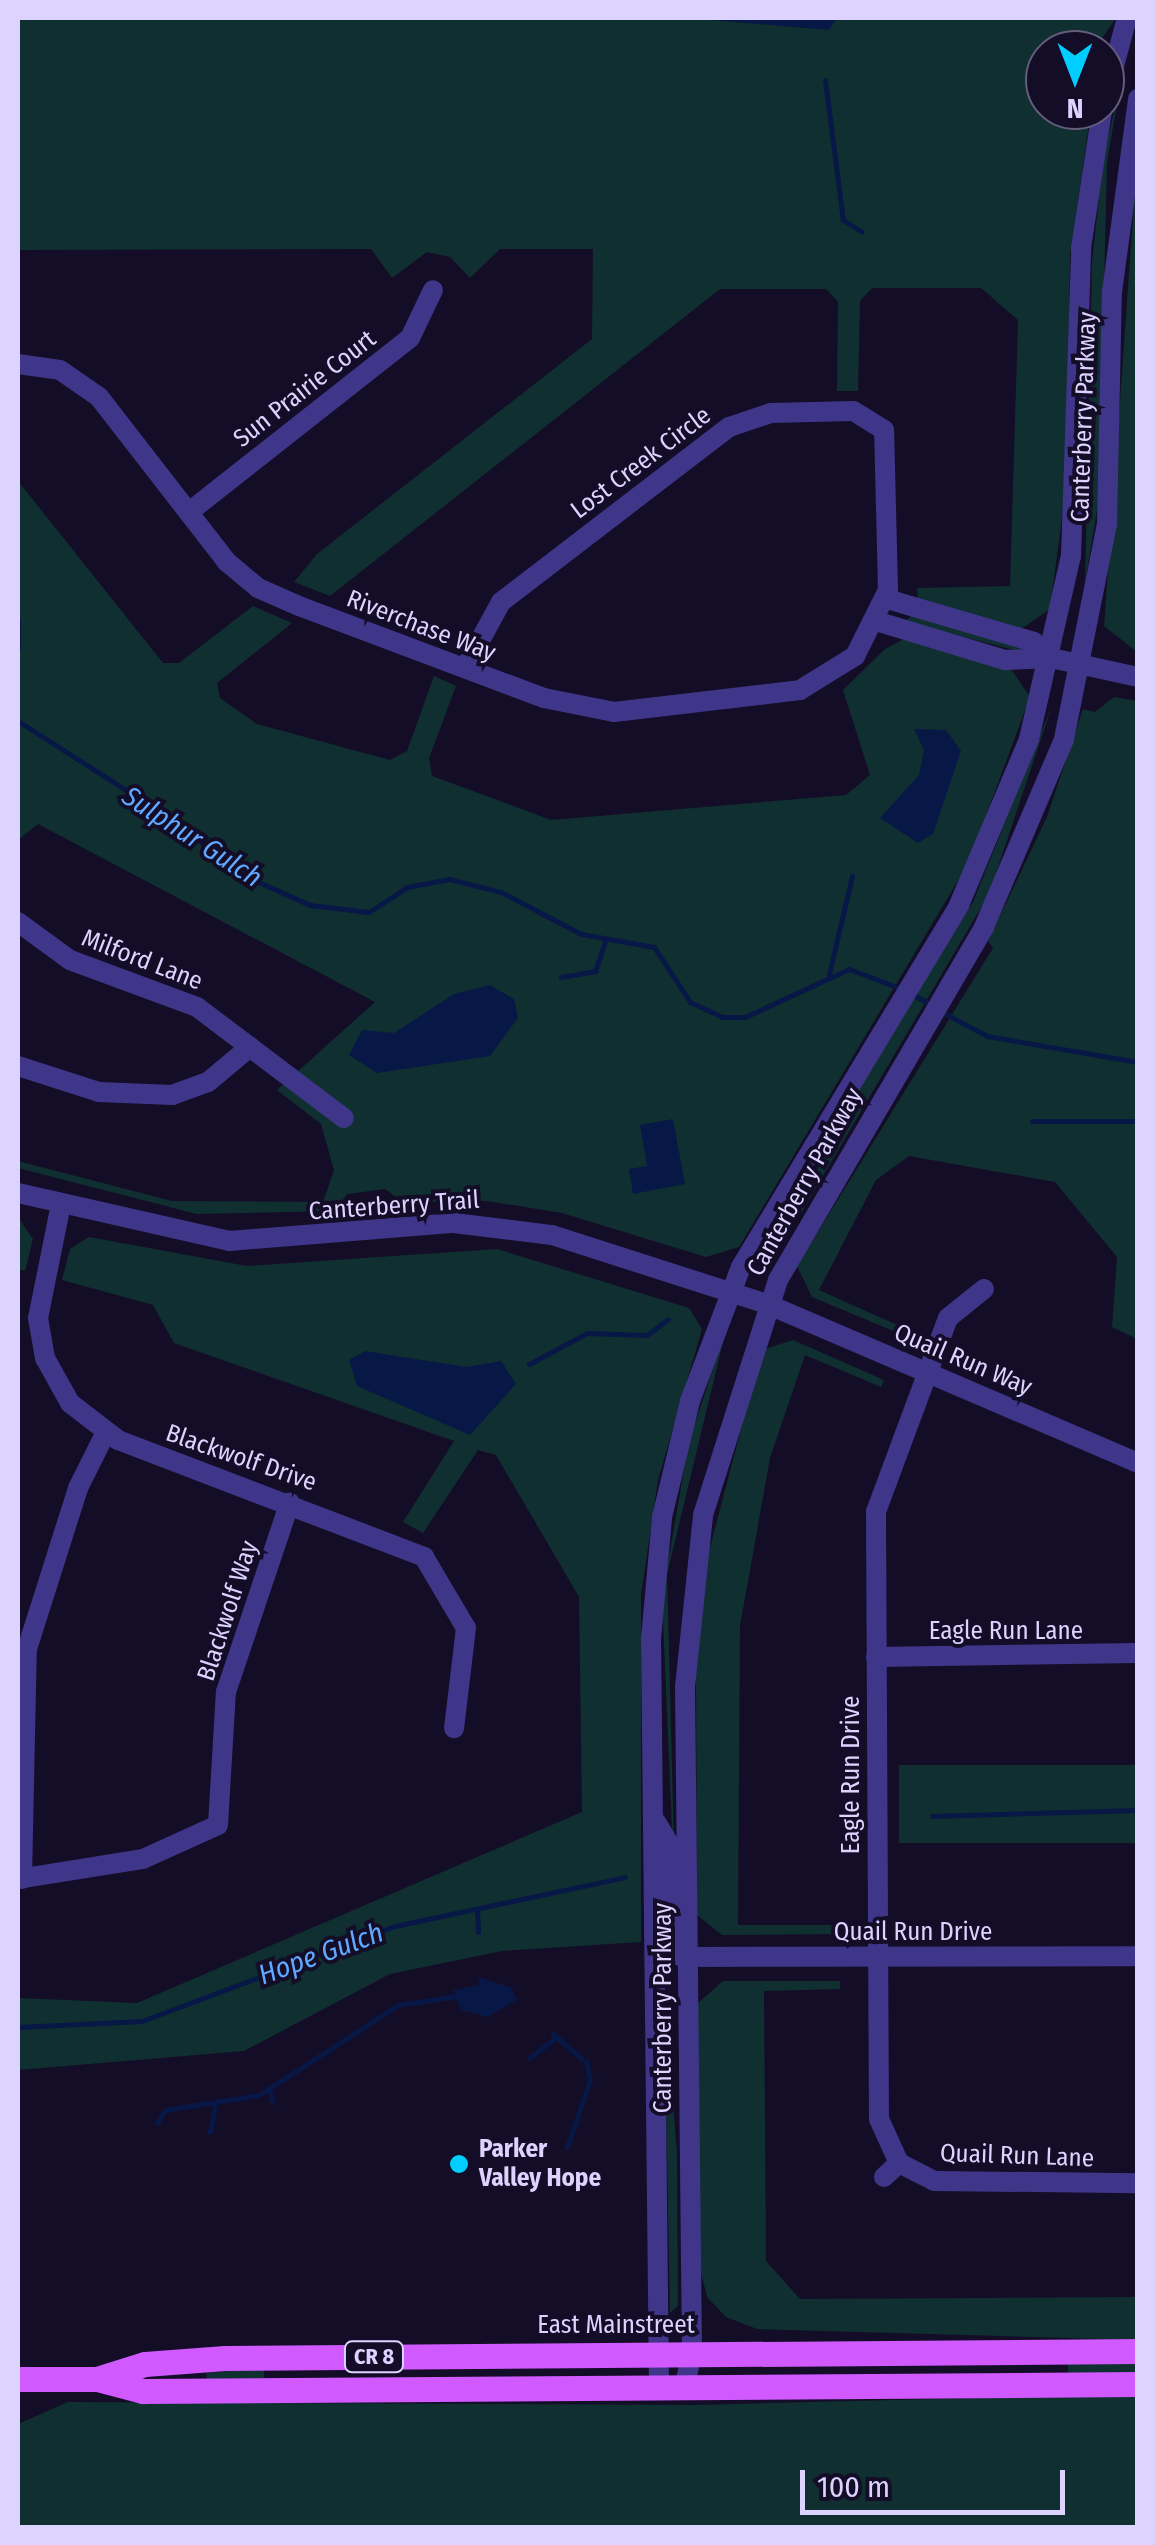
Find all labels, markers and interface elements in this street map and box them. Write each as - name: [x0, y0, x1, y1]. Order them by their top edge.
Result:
- north arrow: [1025, 30, 1125, 130]
- text: N: [1067, 92, 1083, 125]
- street label: Canterberry Parkway: [1065, 311, 1103, 523]
- street label: Sun Prairie Court: [228, 324, 382, 454]
- street label: Lost Creek Circle: [565, 401, 717, 525]
- street label: Riverchase Way: [342, 584, 500, 668]
- water label: Sulphur Gulch: [116, 779, 268, 895]
- street label: Milford Lane: [77, 923, 207, 997]
- street label: Canterberry Parkway: [741, 1083, 869, 1281]
- street label: Canterberry Trail: [308, 1185, 480, 1227]
- street label: Quail Run Way: [890, 1318, 1036, 1402]
- street label: Blackwolf Drive: [162, 1418, 320, 1498]
- street label: Blackwolf Way: [191, 1537, 265, 1685]
- street label: Eagle Run Lane: [929, 1616, 1083, 1646]
- street label: Eagle Run Drive: [836, 1696, 866, 1854]
- street label: Canterberry Parkway: [648, 1903, 678, 2113]
- water label: Hope Gulch: [254, 1916, 388, 1992]
- street label: Quail Run Drive: [834, 1917, 992, 1947]
- place label: Parker Valley Hope: [479, 2135, 601, 2194]
- street label: Quail Run Lane: [939, 2138, 1095, 2174]
- marker: Parker Valley Hope: [448, 2153, 470, 2175]
- street label: East Mainstreet: [537, 2310, 695, 2340]
- road number: CR 8: [342, 2340, 406, 2374]
- scale bar: [805, 2450, 1070, 2512]
- text: 100 m: [817, 2469, 890, 2505]

